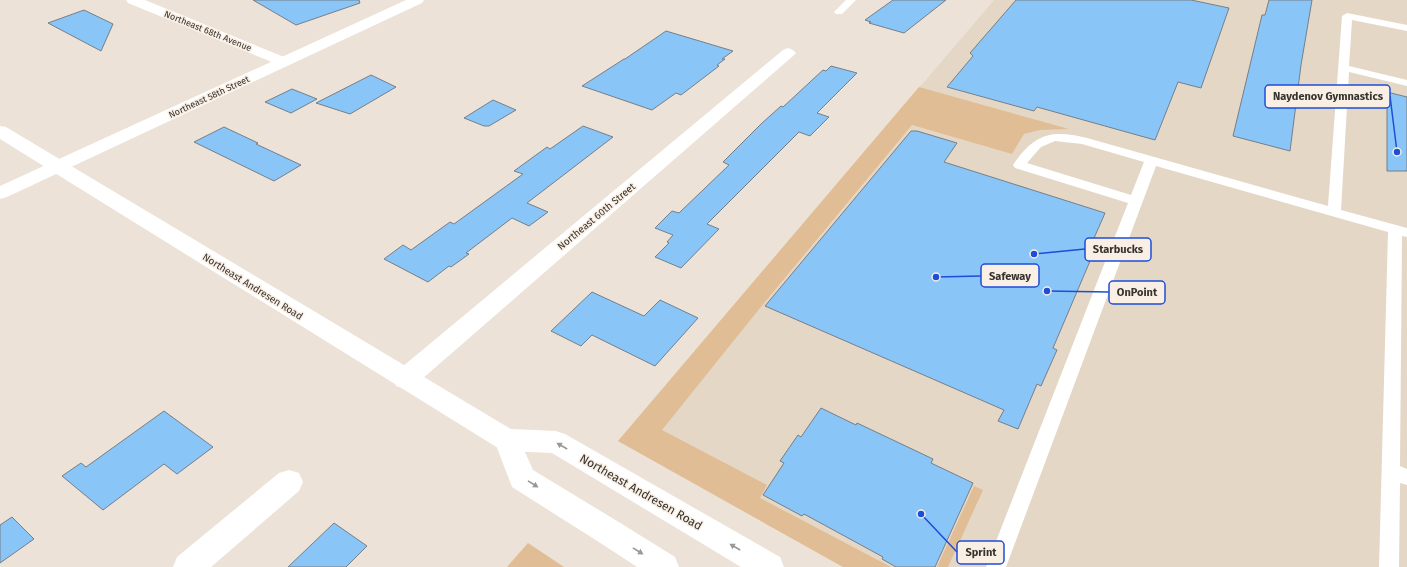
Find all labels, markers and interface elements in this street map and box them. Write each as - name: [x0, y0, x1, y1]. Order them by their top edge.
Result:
- street label: Northeast 68th Avenue: [163, 9, 253, 53]
- street label: Northeast 58th Street: [167, 74, 252, 120]
- callout: Naydenov Gymnastics: [1265, 85, 1390, 108]
- text: Naydenov Gymnastics: [1273, 90, 1384, 103]
- street label: Northeast 60th Street: [555, 180, 638, 253]
- callout: Starbucks: [1085, 238, 1151, 261]
- text: Starbucks: [1093, 243, 1144, 256]
- street label: Northeast Andresen Road: [200, 251, 305, 323]
- callout: Safeway: [981, 264, 1039, 287]
- text: Safeway: [989, 270, 1031, 283]
- callout: OnPoint: [1109, 281, 1165, 304]
- text: OnPoint: [1117, 286, 1158, 299]
- one-way arrow: [557, 442, 568, 449]
- street label: Northeast Andresen Road: [577, 451, 705, 533]
- one-way arrow: [527, 481, 539, 488]
- callout: Sprint: [957, 541, 1004, 564]
- one-way arrow: [729, 544, 741, 551]
- text: Sprint: [966, 546, 997, 559]
- one-way arrow: [632, 547, 644, 554]

